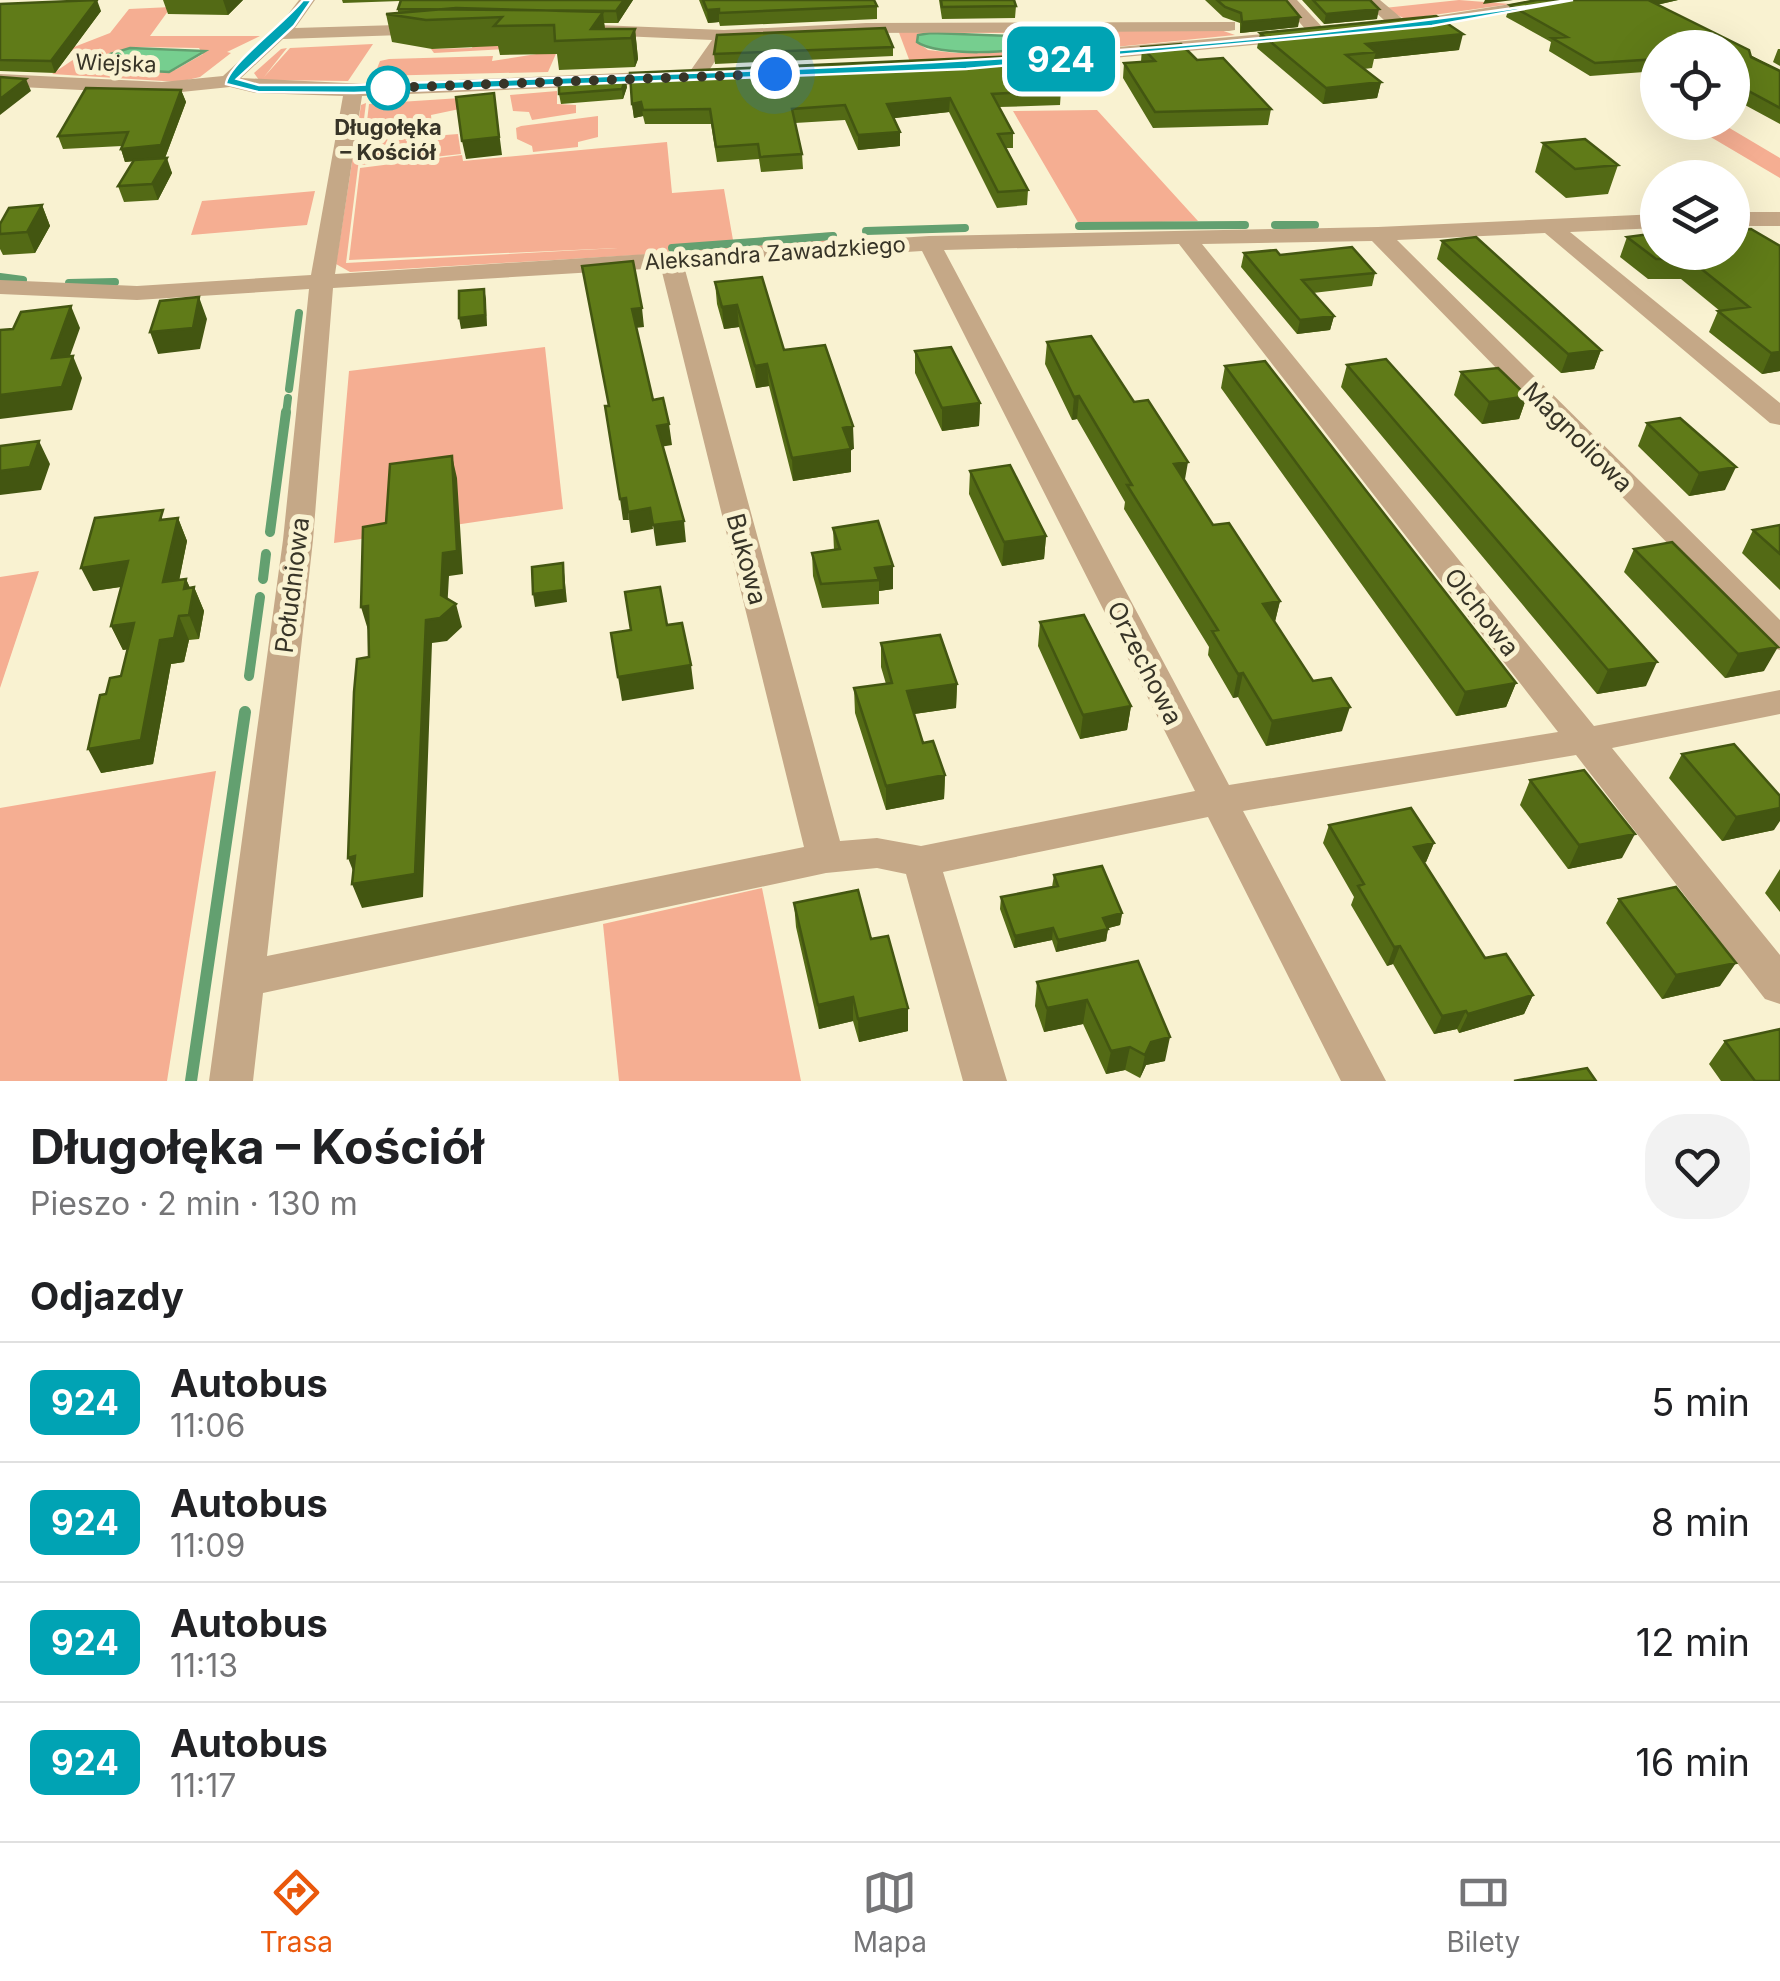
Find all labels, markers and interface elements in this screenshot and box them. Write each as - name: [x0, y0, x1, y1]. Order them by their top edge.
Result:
- line badge: 924: [1004, 27, 1118, 92]
- map controls: [1640, 30, 1750, 270]
- button: locate: [1640, 30, 1750, 140]
- text: 924: [1027, 38, 1095, 80]
- street label: Wiejska: [75, 49, 157, 77]
- your location: [750, 49, 800, 99]
- marker: Długołęka – Kościół: [367, 67, 409, 109]
- place label: Długołęka – Kościół: [334, 114, 442, 165]
- button: layers: [1640, 160, 1750, 270]
- street label: Aleksandra Zawadzkiego: [644, 231, 906, 275]
- street label: Magnoliowa: [1517, 376, 1639, 498]
- street label: Bukowa: [720, 510, 774, 608]
- street label: Południowa: [269, 515, 315, 655]
- street label: Olchowa: [1438, 562, 1526, 662]
- street label: Orzechowa: [1101, 596, 1189, 730]
- button: heart: [1645, 1114, 1750, 1219]
- text: Długołęka – Kościół: [30, 1117, 484, 1176]
- text: Pieszo · 2 min · 130 m: [30, 1184, 358, 1223]
- text: Odjazdy: [30, 1273, 184, 1319]
- text: Autobus: [170, 1360, 328, 1406]
- text: 5 min: [1651, 1379, 1750, 1425]
- text: 924: [51, 1381, 119, 1423]
- text: 11:06: [170, 1406, 245, 1445]
- text: Autobus: [170, 1480, 328, 1526]
- text: 8 min: [1651, 1499, 1750, 1545]
- text: 924: [51, 1501, 119, 1543]
- text: 11:09: [170, 1526, 245, 1565]
- text: Autobus: [170, 1600, 328, 1646]
- text: 12 min: [1636, 1619, 1750, 1665]
- text: 924: [51, 1621, 119, 1663]
- text: 11:13: [170, 1646, 238, 1685]
- text: Autobus: [170, 1720, 328, 1766]
- text: 16 min: [1635, 1739, 1750, 1785]
- text: 924: [51, 1741, 119, 1783]
- text: 11:17: [170, 1766, 236, 1805]
- tab: Trasa: [260, 1865, 333, 1959]
- tab: Mapa: [853, 1865, 927, 1959]
- tab: Bilety: [1447, 1865, 1520, 1959]

